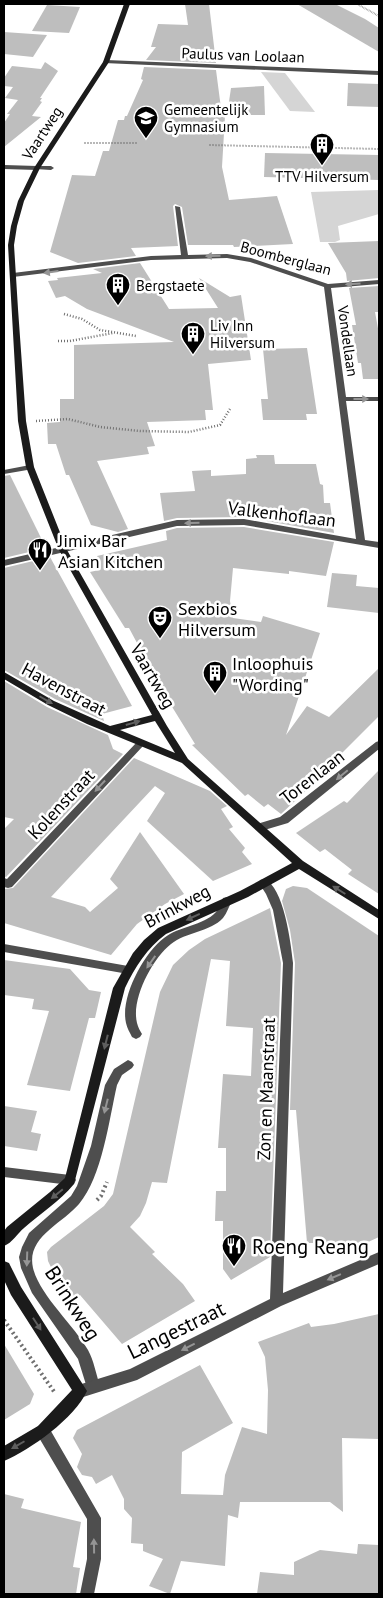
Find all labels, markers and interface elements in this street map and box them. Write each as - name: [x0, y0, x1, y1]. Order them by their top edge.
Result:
- street label: Paulus van Loolaan: [181, 43, 305, 67]
- place label: Gemeentelijk Gymnasium: [164, 100, 249, 136]
- street label: Vaartweg: [17, 103, 66, 164]
- school or university icon: Gemeentelijk Gymnasium: [133, 105, 159, 139]
- building icon: TTV Hilversum: [309, 132, 335, 166]
- place label: TTV Hilversum: [275, 167, 369, 186]
- street label: Boomberglaan: [238, 237, 334, 279]
- one-way arrow: [204, 252, 220, 260]
- one-way arrow: [43, 268, 59, 276]
- building icon: Bergstaete: [105, 272, 131, 306]
- place label: Bergstaete: [136, 276, 205, 295]
- one-way arrow: [345, 280, 361, 288]
- street label: Vondellaan: [333, 303, 362, 378]
- place label: Liv Inn Hilversum: [210, 316, 275, 352]
- building icon: Liv Inn Hilversum: [180, 321, 206, 355]
- one-way arrow: [353, 395, 369, 403]
- street label: Valkenhoflaan: [226, 496, 337, 532]
- one-way arrow: [184, 519, 200, 527]
- place label: Jimix Bar Asian Kitchen: [57, 529, 163, 573]
- restaurant icon: Jimix Bar Asian Kitchen: [27, 537, 53, 571]
- place label: Sexbios Hilversum: [178, 597, 256, 641]
- theatre icon: Sexbios Hilversum: [147, 605, 173, 639]
- street label: Vaartweg: [125, 638, 181, 713]
- place label: Inloophuis "Wording": [232, 652, 313, 696]
- street label: Havenstraat: [18, 657, 110, 721]
- building icon: Inloophuis "Wording": [202, 660, 228, 694]
- one-way arrow: [39, 695, 52, 704]
- one-way arrow: [126, 719, 141, 727]
- street label: Torenlaan: [275, 745, 349, 809]
- street label: Kolenstraat: [23, 764, 99, 844]
- one-way arrow: [335, 769, 348, 780]
- one-way arrow: [94, 780, 106, 792]
- street label: Brinkweg: [140, 879, 214, 933]
- one-way arrow: [333, 885, 346, 895]
- one-way arrow: [186, 913, 200, 921]
- one-way arrow: [145, 955, 156, 968]
- street label: Zon en Maanstraat: [252, 1017, 280, 1161]
- one-way arrow: [102, 1034, 110, 1049]
- one-way arrow: [102, 1098, 110, 1113]
- one-way arrow: [51, 1189, 64, 1200]
- restaurant icon: Roeng Reang: [221, 1233, 247, 1267]
- place label: Roeng Reang: [252, 1233, 369, 1260]
- one-way arrow: [23, 1252, 31, 1268]
- street label: Brinkweg: [39, 1261, 107, 1345]
- one-way arrow: [327, 1274, 341, 1282]
- street label: Langestraat: [123, 1295, 229, 1365]
- one-way arrow: [32, 1317, 42, 1331]
- one-way arrow: [181, 1343, 195, 1351]
- one-way arrow: [11, 1441, 25, 1450]
- one-way arrow: [90, 1538, 98, 1554]

